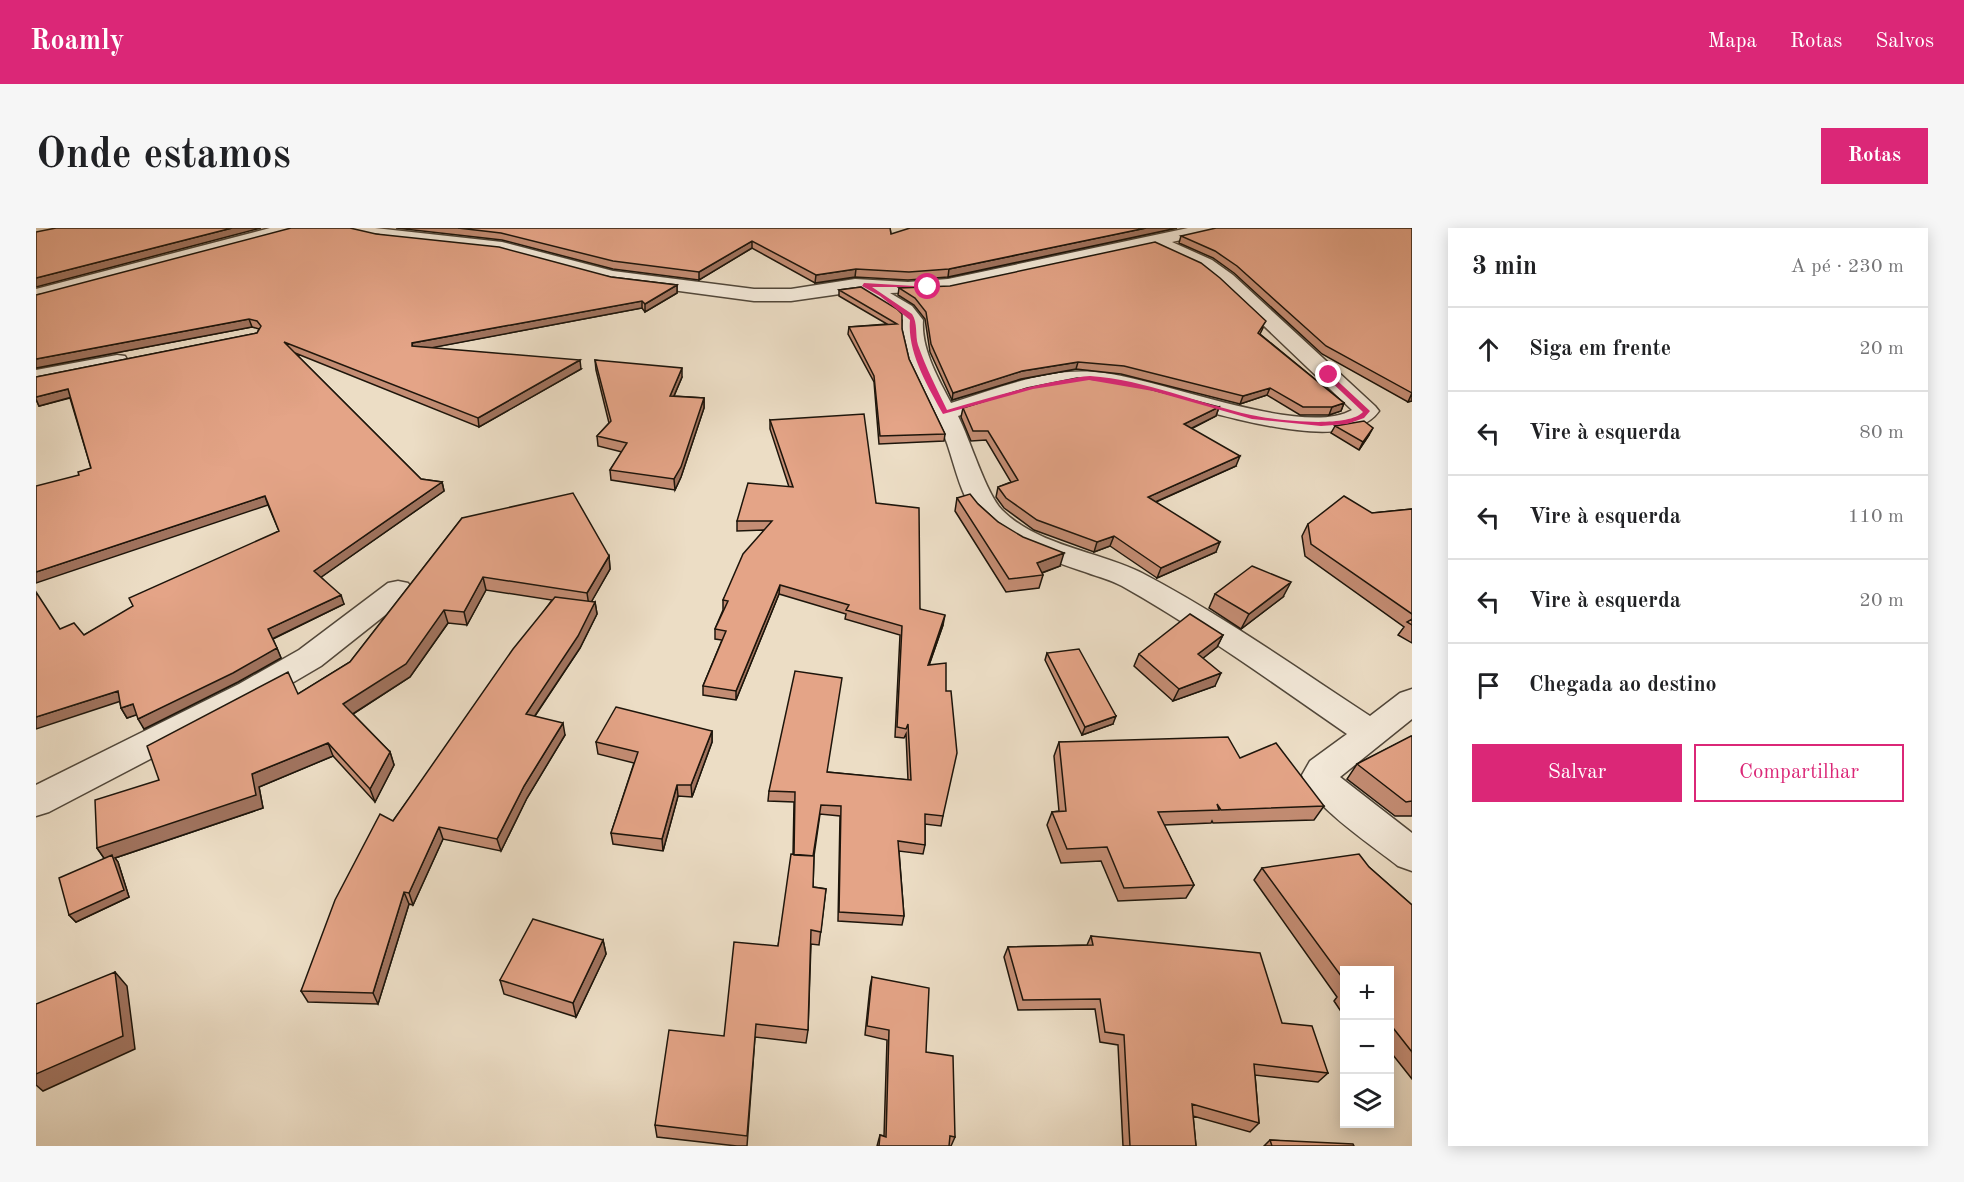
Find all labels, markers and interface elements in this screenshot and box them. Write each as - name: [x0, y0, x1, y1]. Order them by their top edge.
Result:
- text: Roamly: [30, 28, 124, 56]
- text: Mapa: [1708, 31, 1757, 52]
- text: Rotas: [1790, 31, 1842, 52]
- text: Salvos: [1875, 31, 1934, 52]
- button: Rotas: [1821, 128, 1928, 184]
- text: Onde estamos: [36, 135, 291, 177]
- text: 3 min: [1472, 254, 1537, 280]
- text: A pé · 230 m: [1790, 257, 1904, 277]
- route start: [914, 273, 940, 299]
- icon: ahead: [1472, 333, 1505, 366]
- text: Siga em frente: [1529, 338, 1671, 360]
- text: 20 m: [1859, 339, 1904, 359]
- route end: [1315, 361, 1341, 387]
- icon: left: [1472, 417, 1505, 450]
- text: Vire à esquerda: [1529, 422, 1681, 444]
- text: 80 m: [1859, 423, 1904, 443]
- icon: left: [1472, 501, 1505, 534]
- text: Vire à esquerda: [1529, 506, 1681, 528]
- text: 110 m: [1848, 507, 1904, 527]
- icon: left: [1472, 585, 1505, 618]
- text: Vire à esquerda: [1529, 590, 1681, 612]
- text: 20 m: [1859, 591, 1904, 611]
- icon: arrive: [1472, 669, 1505, 702]
- text: Chegada ao destino: [1529, 674, 1717, 696]
- button: Salvar: [1472, 744, 1682, 802]
- button: Compartilhar: [1694, 744, 1904, 802]
- map controls: [1340, 966, 1394, 1128]
- button: +: [1340, 966, 1394, 1020]
- button: −: [1340, 1020, 1394, 1074]
- button: layers: [1340, 1074, 1394, 1128]

